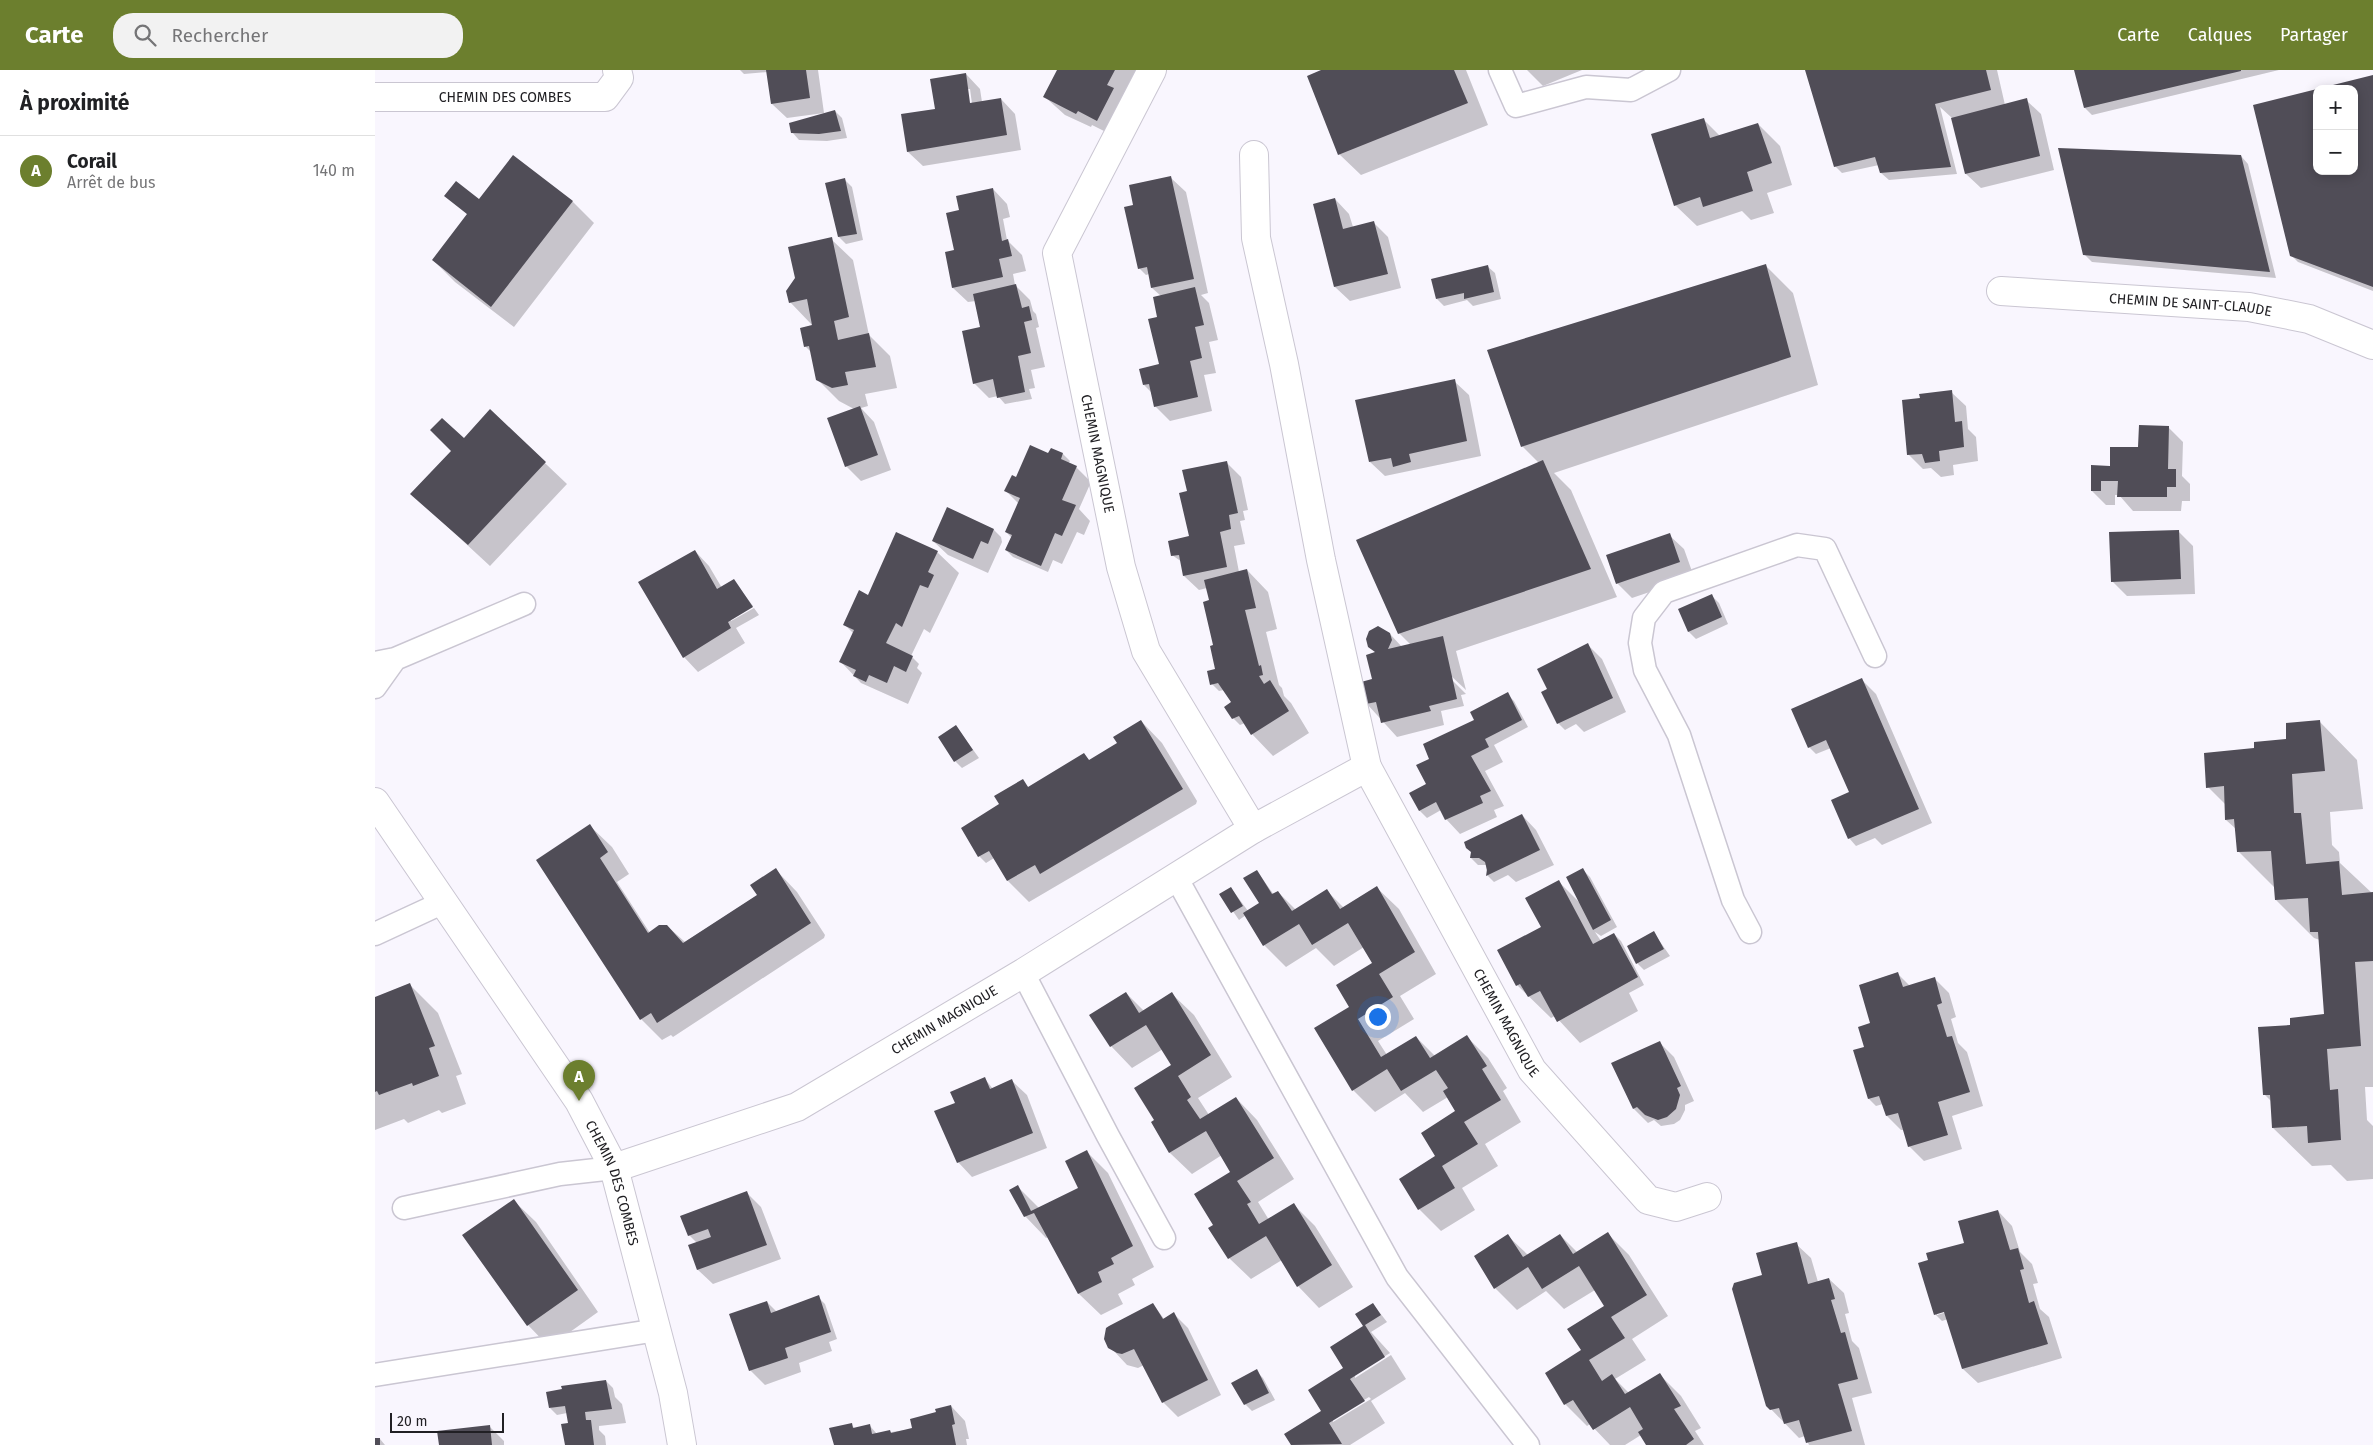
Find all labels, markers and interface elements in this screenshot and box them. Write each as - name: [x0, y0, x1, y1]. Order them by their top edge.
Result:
- search box: [113, 13, 463, 58]
- text: Carte: [25, 21, 83, 49]
- icon: search: [131, 21, 159, 49]
- text: Rechercher: [171, 24, 268, 47]
- text: Carte: [2117, 24, 2160, 46]
- text: Calques: [2188, 24, 2252, 46]
- text: Partager: [2280, 24, 2348, 46]
- map controls: [2313, 85, 2358, 175]
- button: +: [2313, 85, 2358, 130]
- street label: CHEMIN DES COMBES: [439, 89, 572, 106]
- text: À proximité: [20, 90, 129, 116]
- button: −: [2313, 130, 2358, 175]
- text: Corail: [67, 150, 117, 173]
- text: A: [31, 161, 41, 180]
- text: 140 m: [313, 161, 355, 180]
- text: Arrêt de bus: [67, 173, 156, 192]
- street label: CHEMIN DE SAINT-CLAUDE: [2108, 289, 2273, 320]
- street label: CHEMIN MAGNIQUE: [1077, 393, 1118, 515]
- street label: CHEMIN MAGNIQUE: [1470, 966, 1543, 1081]
- street label: CHEMIN MAGNIQUE: [888, 982, 1001, 1058]
- your location: [1365, 1004, 1391, 1030]
- pin: A: [563, 1060, 595, 1101]
- street label: CHEMIN DES COMBES: [582, 1117, 643, 1248]
- scale bar: [390, 1410, 504, 1433]
- text: 20 m: [397, 1413, 427, 1430]

